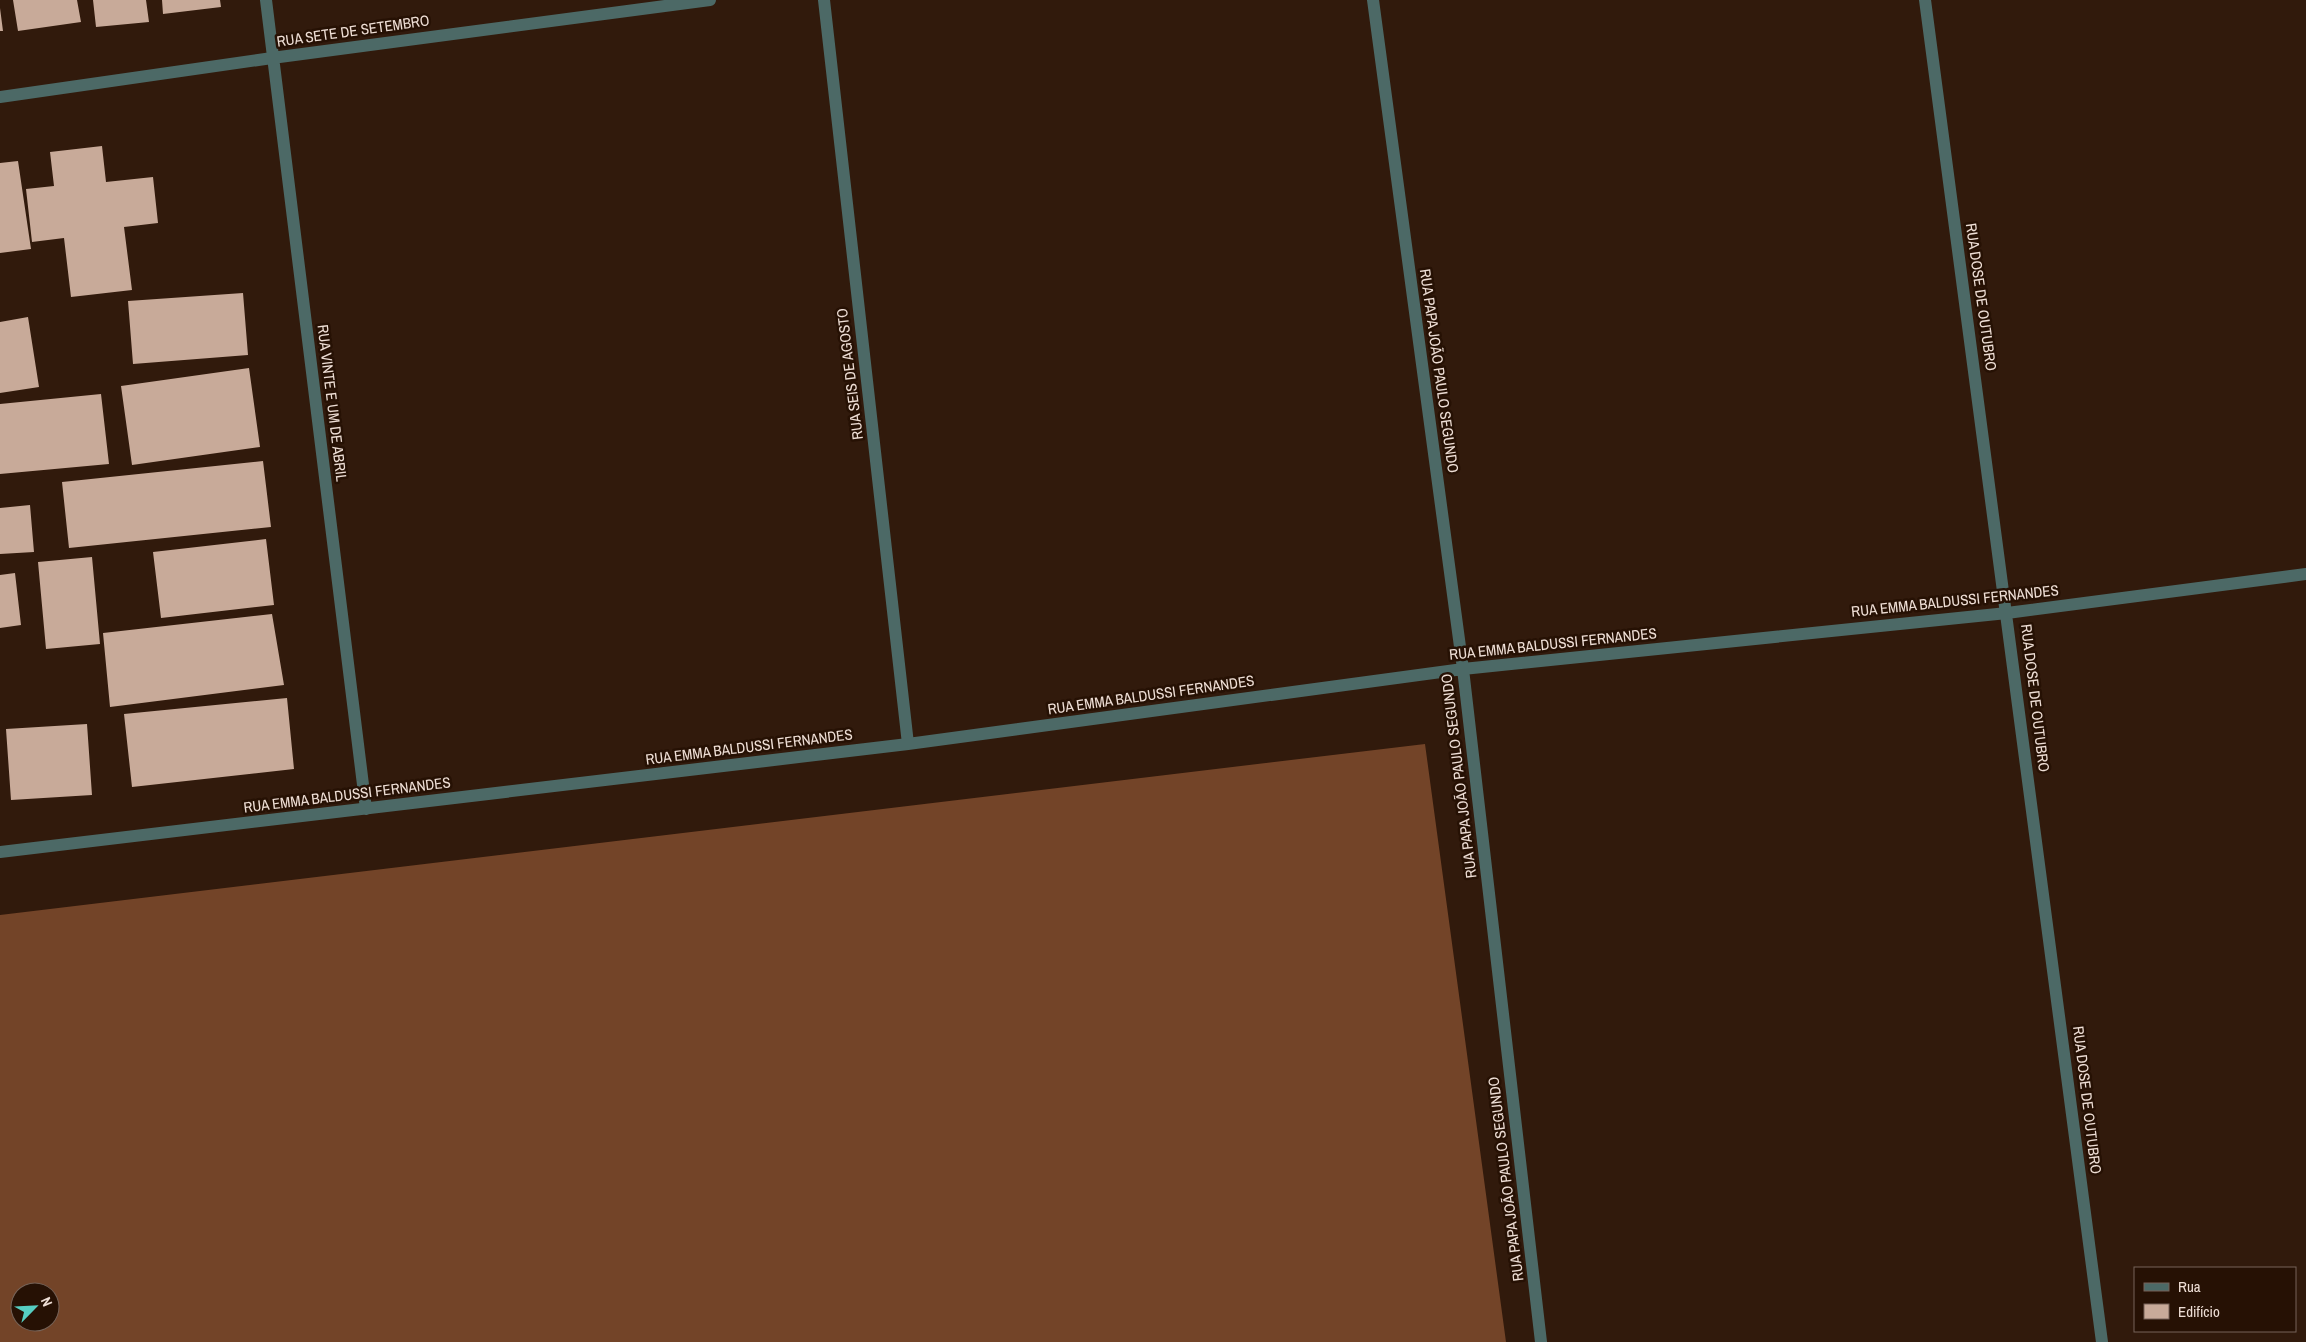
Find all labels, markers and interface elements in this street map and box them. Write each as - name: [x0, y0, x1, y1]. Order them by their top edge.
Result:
- street label: RUA SETE DE SETEMBRO: [275, 9, 431, 52]
- street label: RUA DOSE DE OUTUBRO: [1961, 222, 2002, 372]
- street label: RUA PAPA JOÃO PAULO SEGUNDO: [1415, 268, 1464, 474]
- street label: RUA SEIS DE AGOSTO: [831, 307, 868, 441]
- street label: RUA VINTE E UM DE ABRIL: [312, 323, 353, 483]
- street label: RUA EMMA BALDUSSI FERNANDES: [1850, 579, 2060, 622]
- street label: RUA EMMA BALDUSSI FERNANDES: [1448, 622, 1658, 665]
- street label: RUA DOSE DE OUTUBRO: [2016, 623, 2055, 773]
- street label: RUA EMMA BALDUSSI FERNANDES: [1046, 670, 1256, 719]
- street label: RUA PAPA JOÃO PAULO SEGUNDO: [1436, 673, 1481, 879]
- street label: RUA EMMA BALDUSSI FERNANDES: [644, 723, 854, 770]
- street label: RUA EMMA BALDUSSI FERNANDES: [242, 771, 452, 818]
- street label: RUA DOSE DE OUTUBRO: [2068, 1025, 2107, 1175]
- street label: RUA PAPA JOÃO PAULO SEGUNDO: [1483, 1076, 1528, 1282]
- legend: [2134, 1267, 2296, 1332]
- text: Rua: [2178, 1276, 2201, 1297]
- north arrow: [10, 1282, 60, 1332]
- text: N: [37, 1294, 57, 1309]
- text: Edifício: [2178, 1301, 2220, 1322]

